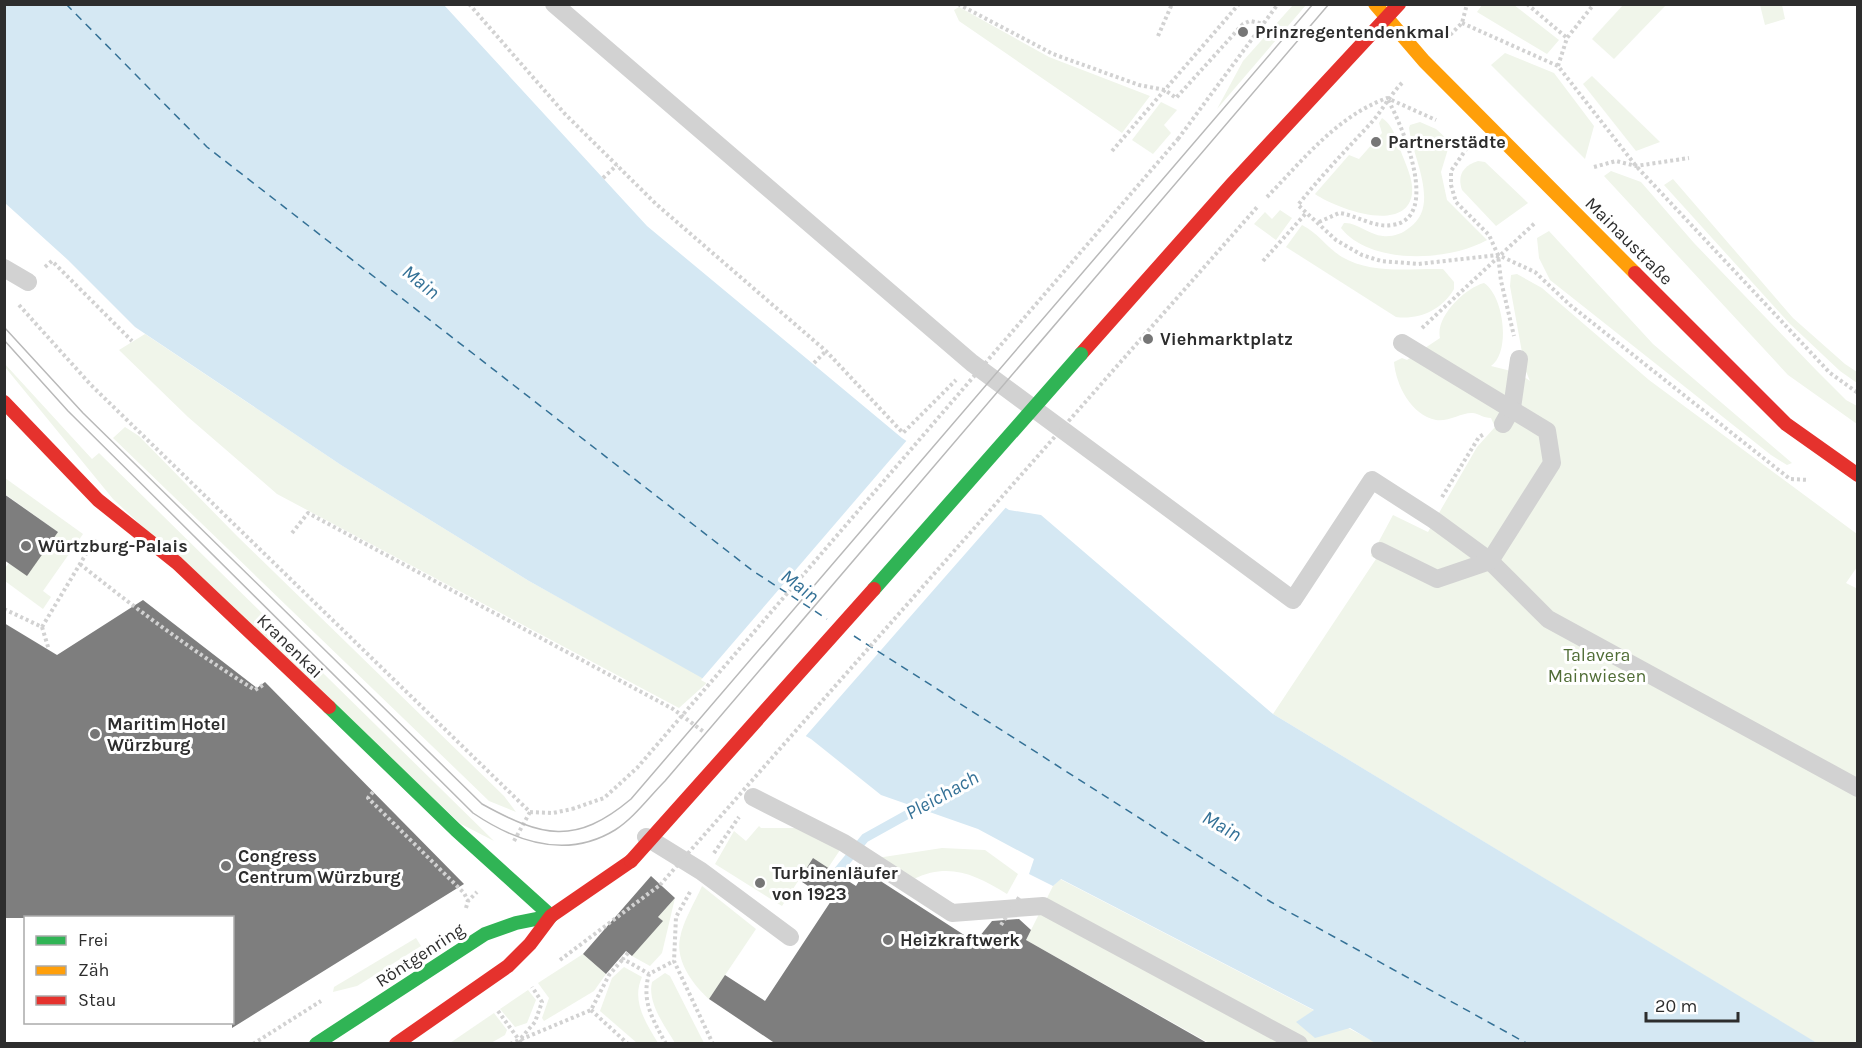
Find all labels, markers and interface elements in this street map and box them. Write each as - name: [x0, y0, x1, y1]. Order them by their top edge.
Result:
- place label: Prinzregentendenkmal: [1255, 21, 1450, 43]
- marker: Prinzregentendenkmal: [1236, 25, 1250, 39]
- place label: Partnerstädte: [1388, 131, 1506, 153]
- marker: Partnerstädte: [1369, 135, 1383, 149]
- street label: Mainaustraße: [1581, 193, 1677, 289]
- water label: Main: [398, 260, 444, 304]
- place label: Viehmarktplatz: [1160, 328, 1293, 350]
- marker: Viehmarktplatz: [1141, 332, 1155, 346]
- place label: Würtzburg-Palais: [38, 535, 188, 557]
- marker: Würtzburg-Palais: [19, 539, 33, 553]
- water label: Main: [776, 564, 824, 608]
- street label: Kranenkai: [252, 609, 328, 683]
- park label: Talavera Mainwiesen: [1548, 644, 1646, 687]
- place label: Maritim Hotel Würzburg: [107, 713, 226, 756]
- marker: Maritim Hotel Würzburg: [88, 727, 102, 741]
- water label: Pleichach: [901, 766, 983, 824]
- water label: Main: [1198, 806, 1246, 846]
- place label: Congress Centrum Würzburg: [238, 845, 401, 888]
- marker: Congress Centrum Würzburg: [219, 859, 233, 873]
- place label: Turbinenläufer von 1923: [772, 862, 898, 905]
- marker: Turbinenläufer von 1923: [753, 876, 767, 890]
- legend: [24, 916, 234, 1024]
- street label: Röntgenring: [371, 918, 469, 992]
- text: Frei: [78, 929, 109, 951]
- place label: Heizkraftwerk: [900, 929, 1020, 951]
- marker: Heizkraftwerk: [881, 933, 895, 947]
- text: Zäh: [78, 959, 109, 981]
- scale bar: [1646, 985, 1738, 1023]
- text: Stau: [78, 989, 116, 1011]
- text: 20 m: [1655, 995, 1697, 1017]

